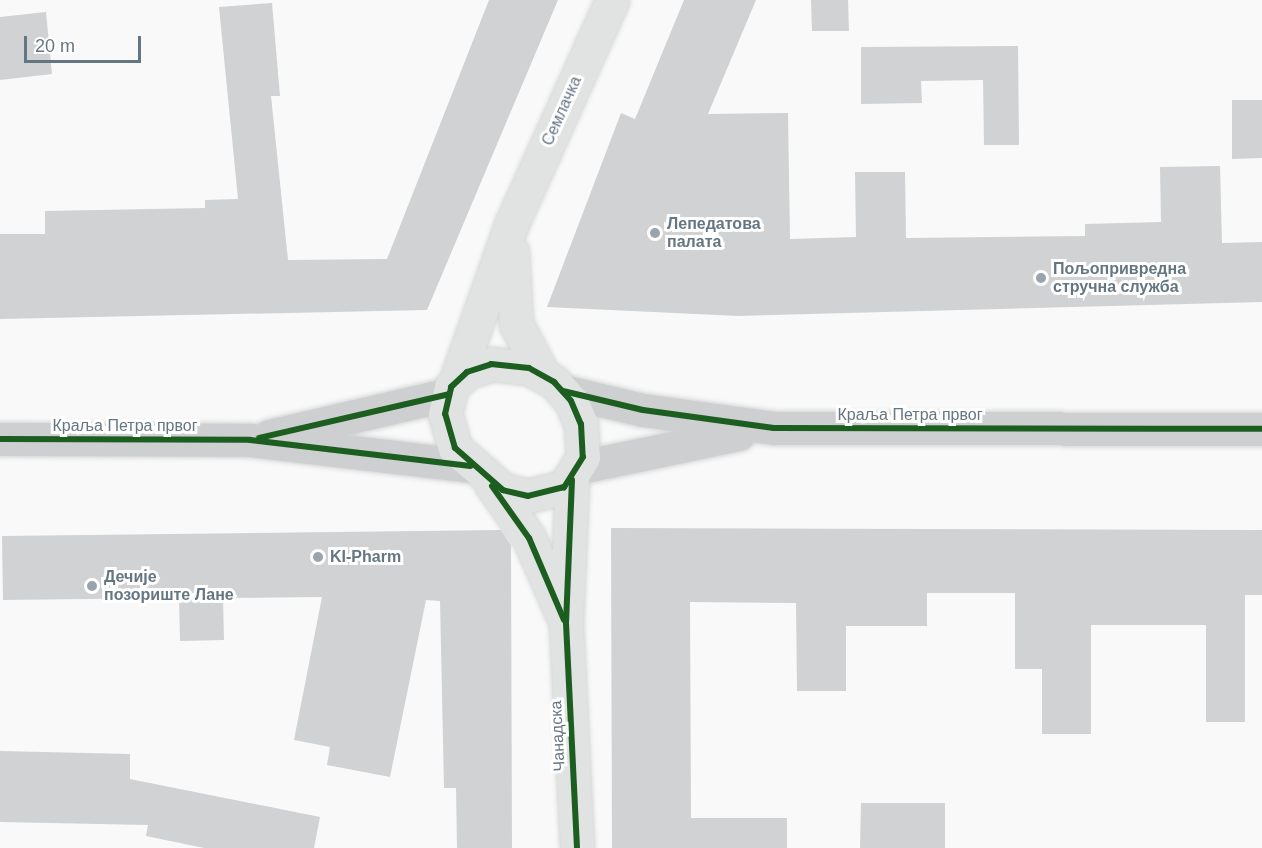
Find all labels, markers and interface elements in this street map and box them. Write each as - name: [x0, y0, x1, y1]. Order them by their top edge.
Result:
- scale bar: [27, 24, 144, 62]
- text: 20 m: [35, 36, 75, 56]
- street label: Семлачка: [538, 73, 586, 149]
- place label: Лепедатова палата: [667, 214, 761, 252]
- marker: Лепедатова палата: [648, 226, 662, 240]
- place label: Пољопривредна стручна служба: [1053, 259, 1186, 297]
- marker: Пољопривредна стручна служба: [1034, 271, 1048, 285]
- street label: Краља Петра првог: [837, 405, 983, 425]
- street label: Краља Петра првог: [52, 416, 198, 436]
- place label: KI-Pharm: [330, 547, 401, 567]
- marker: KI-Pharm: [311, 550, 325, 564]
- place label: Дечије позориште Лане: [104, 567, 234, 605]
- marker: Дечије позориште Лане: [85, 579, 99, 593]
- street label: Чанадска: [547, 700, 569, 772]

